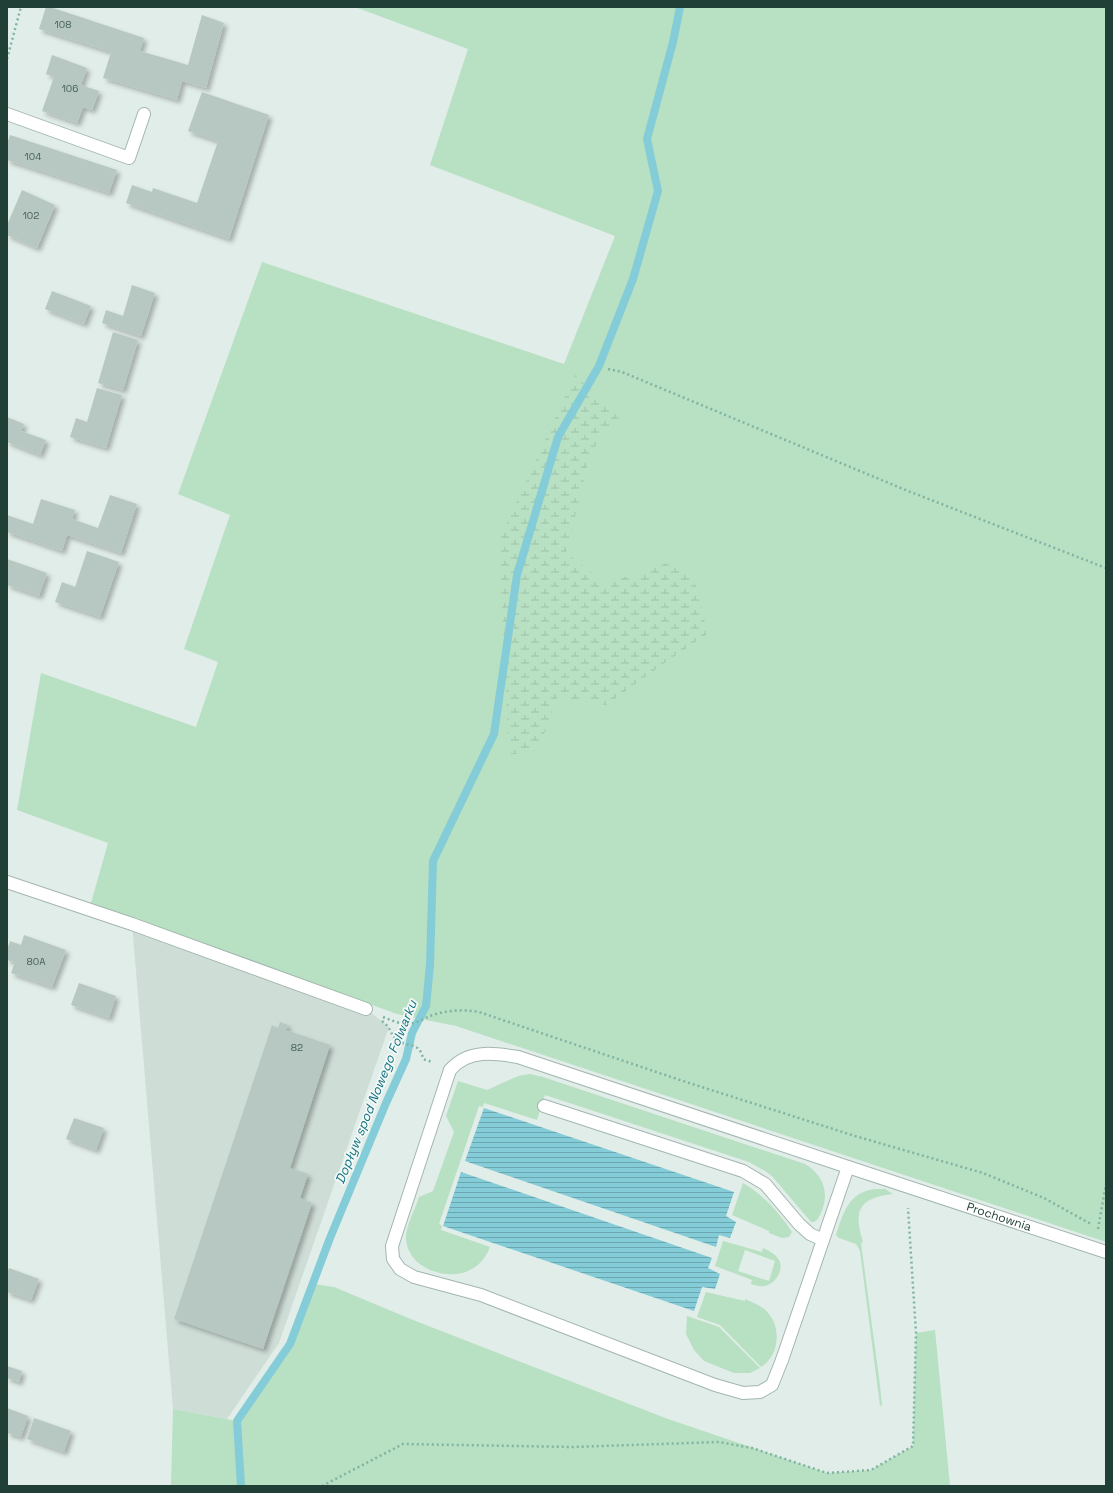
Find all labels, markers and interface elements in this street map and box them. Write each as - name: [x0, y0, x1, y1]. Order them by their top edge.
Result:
- house number: 108: [55, 18, 71, 31]
- house number: 106: [62, 82, 78, 95]
- house number: 104: [25, 150, 41, 163]
- house number: 102: [23, 209, 39, 222]
- house number: 80A: [27, 955, 46, 968]
- water label: Dopływ spod Nowego Folwarku: [331, 997, 421, 1186]
- house number: 82: [291, 1041, 303, 1054]
- street label: Prochownia: [964, 1199, 1034, 1235]

